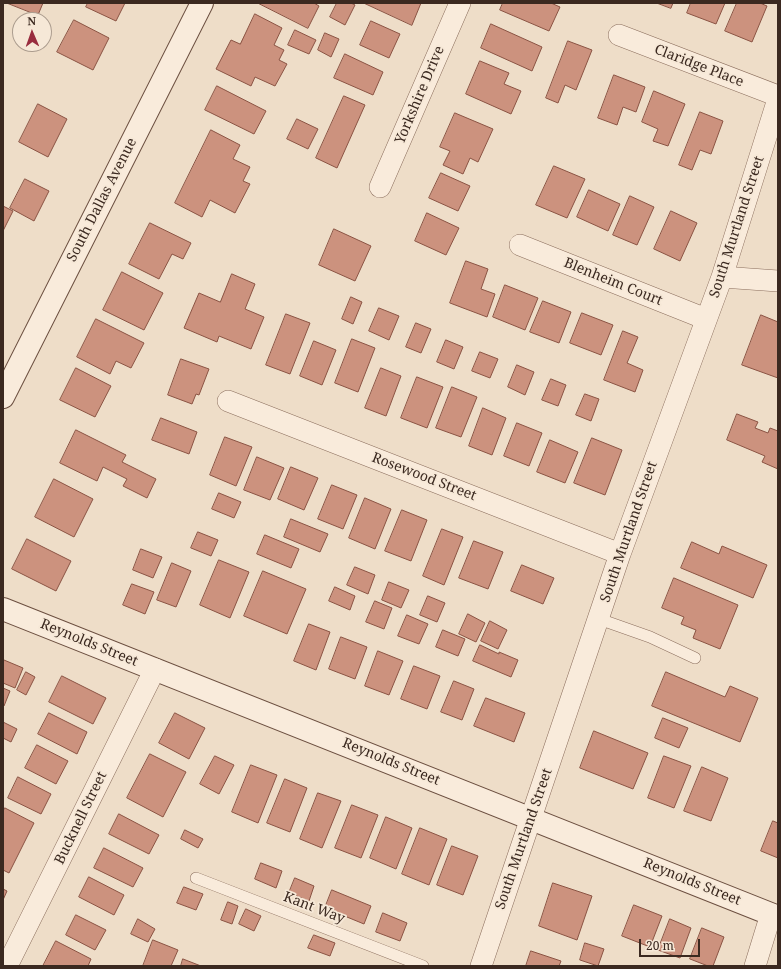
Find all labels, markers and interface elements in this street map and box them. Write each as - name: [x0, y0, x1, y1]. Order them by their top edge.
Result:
- north arrow: [12, 12, 52, 52]
- text: N: [27, 13, 36, 28]
- street label: Claridge Place: [652, 41, 746, 91]
- street label: Yorkshire Drive: [392, 43, 448, 147]
- street label: South Dallas Avenue: [63, 135, 141, 265]
- street label: South Murtland Street: [706, 154, 768, 300]
- street label: Blenheim Court: [561, 255, 665, 309]
- street label: Rosewood Street: [369, 449, 479, 505]
- street label: South Murtland Street: [597, 459, 661, 605]
- street label: Reynolds Street: [38, 616, 140, 670]
- street label: Reynolds Street: [340, 735, 442, 789]
- street label: South Murtland Street: [492, 766, 556, 912]
- street label: Bucknell Street: [51, 769, 111, 867]
- street label: Reynolds Street: [641, 855, 743, 909]
- street label: Kant Way: [281, 889, 347, 927]
- scale bar: [641, 931, 702, 957]
- text: 20 m: [646, 937, 674, 954]

